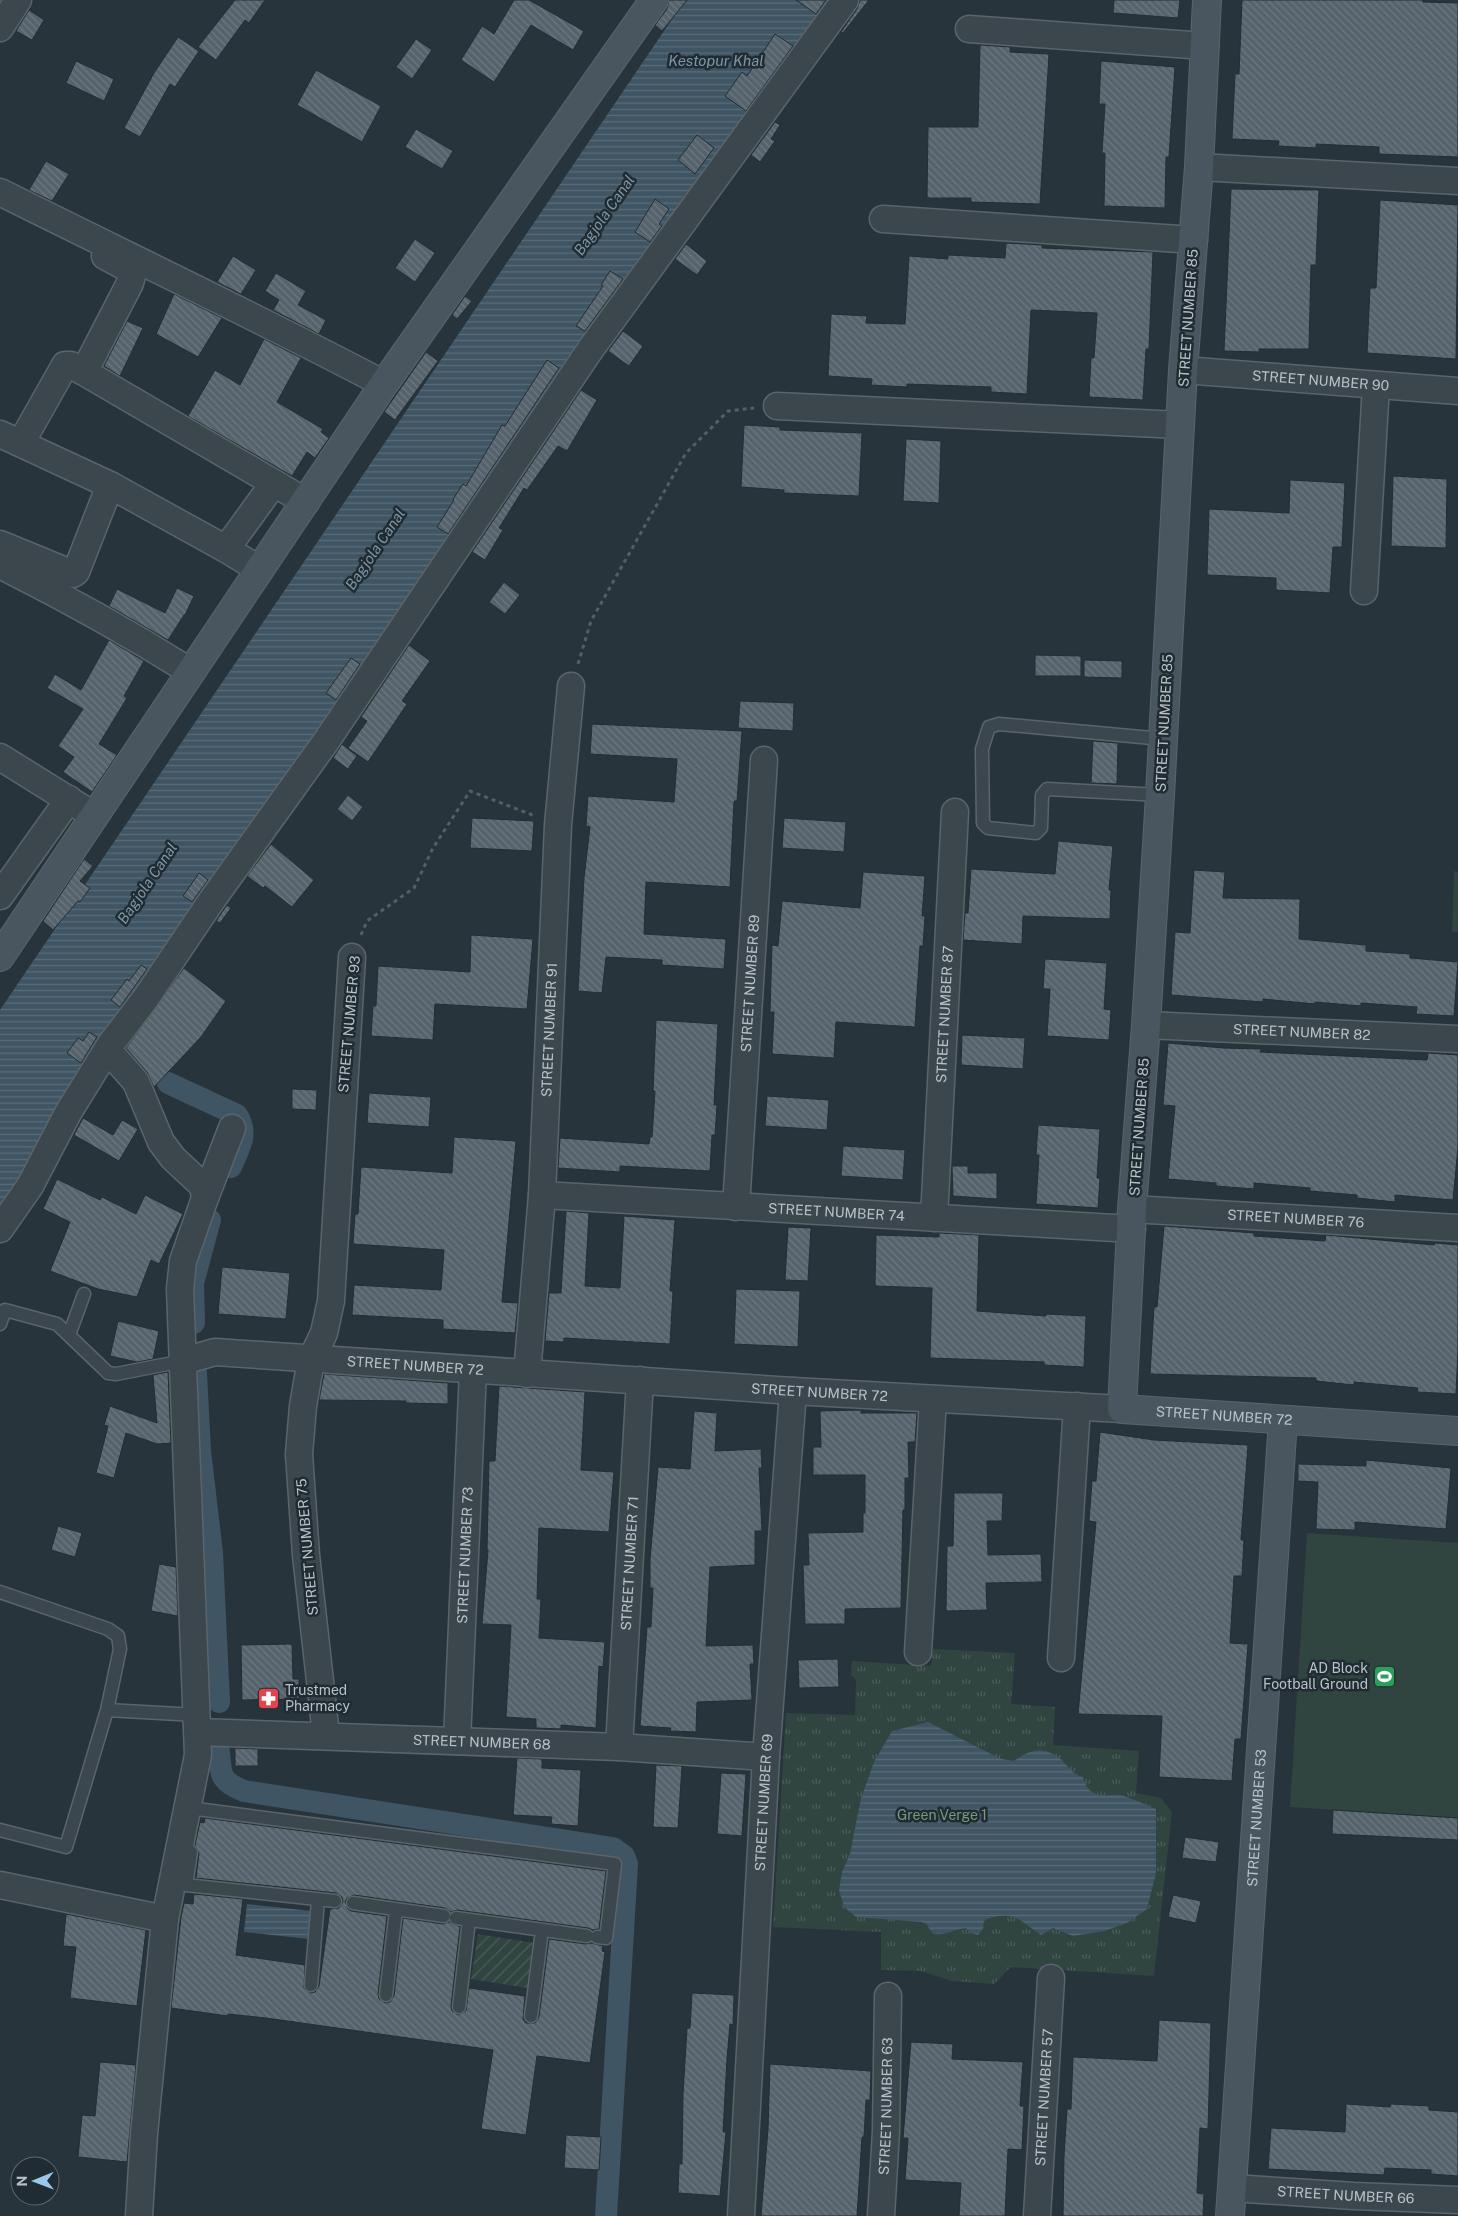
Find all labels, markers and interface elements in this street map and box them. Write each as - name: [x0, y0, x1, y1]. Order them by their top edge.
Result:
- water label: Kestopur Khal: [668, 52, 764, 69]
- water label: Bagjola Canal: [570, 172, 638, 258]
- street label: STREET NUMBER 85: [1175, 248, 1201, 387]
- street label: STREET NUMBER 90: [1251, 367, 1390, 394]
- water label: Bagjola Canal: [342, 505, 408, 593]
- street label: STREET NUMBER 85: [1152, 654, 1176, 792]
- water label: Bagjola Canal: [114, 839, 180, 927]
- street label: STREET NUMBER 89: [738, 914, 762, 1053]
- street label: STREET NUMBER 87: [933, 945, 956, 1083]
- street label: STREET NUMBER 93: [335, 955, 363, 1093]
- street label: STREET NUMBER 91: [538, 962, 560, 1097]
- street label: STREET NUMBER 82: [1233, 1021, 1371, 1043]
- street label: STREET NUMBER 85: [1126, 1057, 1152, 1196]
- street label: STREET NUMBER 74: [768, 1200, 906, 1224]
- street label: STREET NUMBER 76: [1227, 1207, 1365, 1231]
- street label: STREET NUMBER 72: [346, 1353, 484, 1378]
- street label: STREET NUMBER 72: [750, 1380, 888, 1404]
- street label: STREET NUMBER 72: [1155, 1403, 1293, 1428]
- street label: STREET NUMBER 75: [293, 1478, 321, 1616]
- street label: STREET NUMBER 73: [454, 1486, 476, 1624]
- street label: STREET NUMBER 71: [618, 1496, 641, 1631]
- place label: AD Block Football Ground: [1263, 1660, 1368, 1692]
- sports icon: AD Block Football Ground: [1372, 1664, 1396, 1688]
- place label: Trustmed Pharmacy: [285, 1682, 351, 1714]
- pharmacy icon: Trustmed Pharmacy: [257, 1686, 281, 1710]
- street label: STREET NUMBER 68: [413, 1732, 551, 1753]
- street label: STREET NUMBER 69: [752, 1733, 776, 1872]
- street label: STREET NUMBER 53: [1244, 1748, 1269, 1887]
- park label: Green Verge 1: [897, 1807, 987, 1823]
- street label: STREET NUMBER 57: [1032, 2028, 1056, 2166]
- street label: STREET NUMBER 63: [875, 2037, 895, 2175]
- north arrow: [10, 2156, 60, 2206]
- text: N: [14, 2176, 30, 2187]
- street label: STREET NUMBER 66: [1277, 2183, 1415, 2206]

